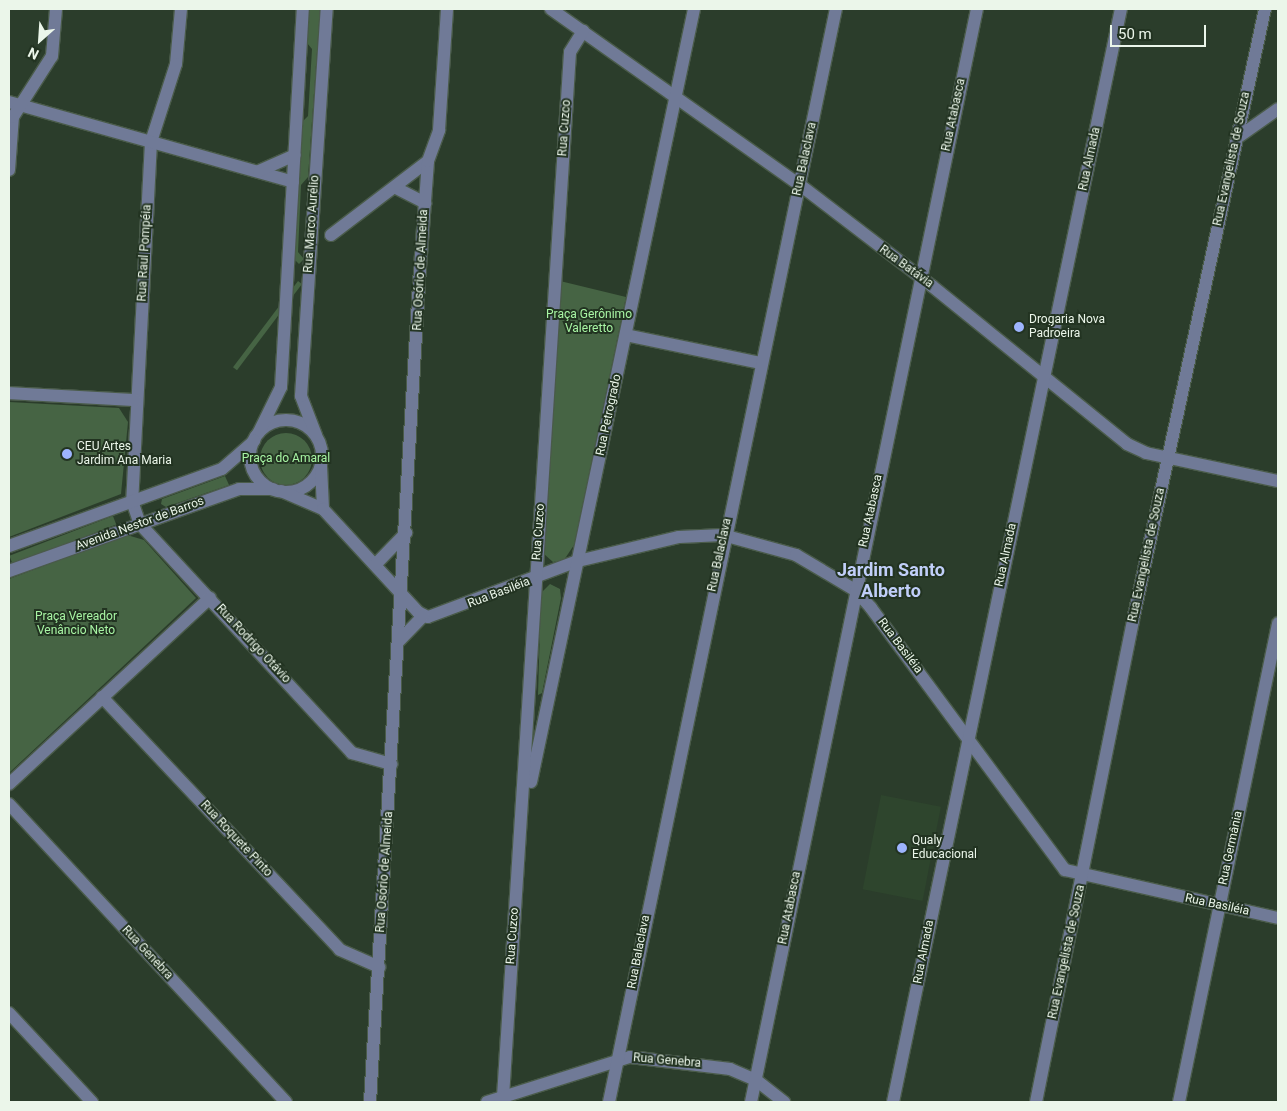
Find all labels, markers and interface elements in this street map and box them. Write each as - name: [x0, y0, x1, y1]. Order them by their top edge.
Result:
- north arrow: [15, 15, 65, 65]
- scale bar: [1112, 15, 1208, 47]
- text: 50 m: [1118, 25, 1152, 43]
- text: N: [25, 44, 41, 63]
- street label: Rua Atabasca: [939, 77, 969, 153]
- street label: Rua Evangelista de Souza: [1211, 91, 1253, 227]
- street label: Rua Cuzco: [556, 99, 574, 157]
- street label: Rua Balaclava: [790, 121, 820, 197]
- street label: Rua Almada: [1076, 126, 1104, 192]
- street label: Rua Marco Aurélio: [301, 175, 323, 273]
- street label: Rua Raul Pompéia: [135, 204, 155, 302]
- street label: Rua Osório de Almeida: [411, 209, 431, 331]
- street label: Rua Batávia: [876, 243, 936, 291]
- park label: Praça Gerônimo Valeretto: [546, 308, 632, 336]
- place label: Drogaria Nova Padroeira: [1029, 313, 1105, 341]
- marker: Drogaria Nova Padroeira: [1013, 321, 1025, 333]
- street label: Rua Petrogrado: [593, 373, 625, 457]
- place label: CEU Artes Jardim Ana Maria: [77, 440, 172, 468]
- marker: CEU Artes Jardim Ana Maria: [61, 448, 73, 460]
- park label: Praça do Amaral: [242, 452, 330, 466]
- street label: Rua Atabasca: [856, 473, 886, 549]
- street label: Rua Evangelista de Souza: [1126, 487, 1168, 623]
- street label: Avenida Nestor de Barros: [74, 494, 206, 554]
- street label: Rua Cuzco: [530, 503, 548, 561]
- street label: Rua Balaclava: [705, 517, 735, 593]
- street label: Rua Almada: [992, 522, 1020, 588]
- district label: Jardim Santo Alberto: [837, 560, 945, 602]
- street label: Rua Basiléia: [466, 575, 532, 611]
- street label: Rua Rodrigo Otávio: [213, 602, 293, 686]
- park label: Praça Vereador Venâncio Neto: [35, 610, 117, 638]
- street label: Rua Basiléia: [875, 616, 925, 676]
- street label: Rua Roquete Pinto: [197, 798, 275, 880]
- street label: Rua Germânia: [1216, 810, 1246, 886]
- street label: Rua Osório de Almeida: [374, 811, 396, 933]
- place label: Qualy Educacional: [912, 834, 977, 862]
- marker: Qualy Educacional: [896, 842, 908, 854]
- street label: Rua Atabasca: [776, 870, 804, 946]
- street label: Rua Evangelista de Souza: [1046, 884, 1088, 1020]
- street label: Rua Basiléia: [1184, 891, 1250, 919]
- street label: Rua Cuzco: [504, 907, 522, 965]
- street label: Rua Balaclava: [625, 914, 653, 990]
- street label: Rua Almada: [911, 919, 937, 985]
- street label: Rua Genebra: [118, 923, 176, 983]
- street label: Rua Genebra: [632, 1051, 702, 1071]

